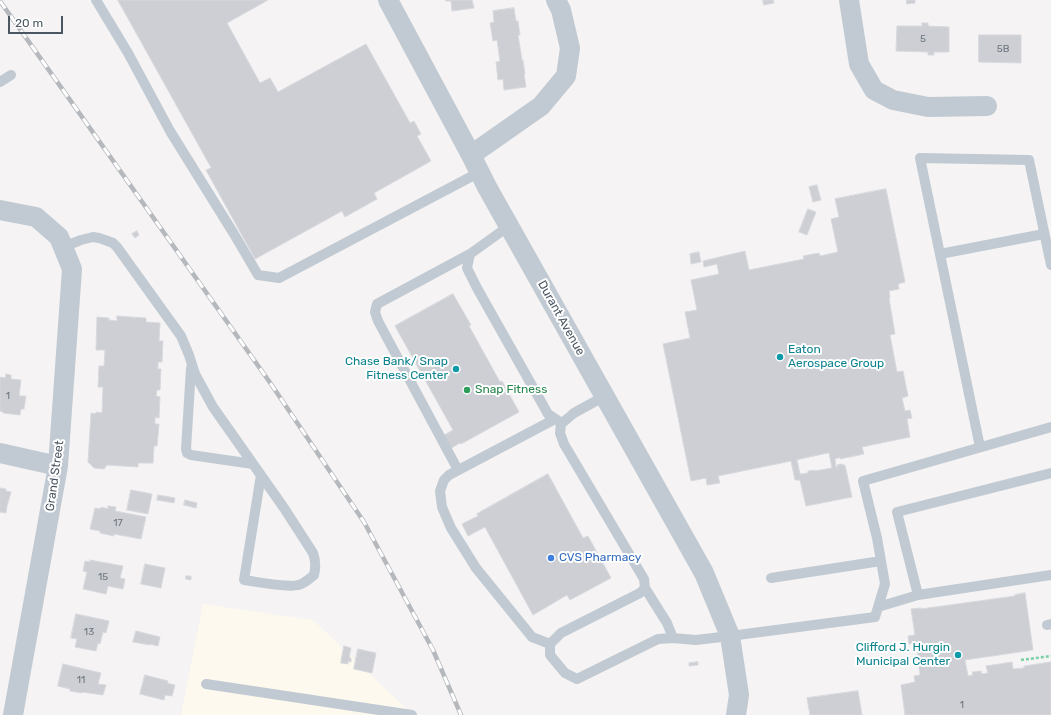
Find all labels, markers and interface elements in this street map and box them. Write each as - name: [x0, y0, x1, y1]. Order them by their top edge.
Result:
- scale bar: [10, 8, 65, 34]
- text: 20 m: [15, 16, 43, 30]
- house number: 5: [920, 33, 926, 45]
- house number: 5B: [997, 43, 1009, 55]
- street label: Durant Avenue: [534, 278, 588, 358]
- place label: Eaton Aerospace Group: [788, 343, 884, 371]
- marker: Eaton Aerospace Group: [775, 352, 785, 362]
- place label: Chase Bank/ Snap Fitness Center: [345, 355, 448, 383]
- marker: Chase Bank/ Snap Fitness Center: [451, 364, 461, 374]
- place label: Snap Fitness: [475, 383, 547, 397]
- marker: Snap Fitness: [462, 385, 472, 395]
- house number: 1: [6, 390, 10, 402]
- street label: Grand Street: [43, 440, 67, 512]
- house number: 17: [113, 517, 123, 529]
- place label: CVS Pharmacy: [559, 551, 641, 565]
- marker: CVS Pharmacy: [546, 553, 556, 563]
- house number: 15: [98, 571, 108, 583]
- house number: 13: [84, 626, 94, 638]
- place label: Clifford J. Hurgin Municipal Center: [856, 641, 950, 669]
- marker: Clifford J. Hurgin Municipal Center: [953, 650, 963, 660]
- house number: 11: [77, 674, 85, 686]
- house number: 1: [960, 699, 964, 711]

